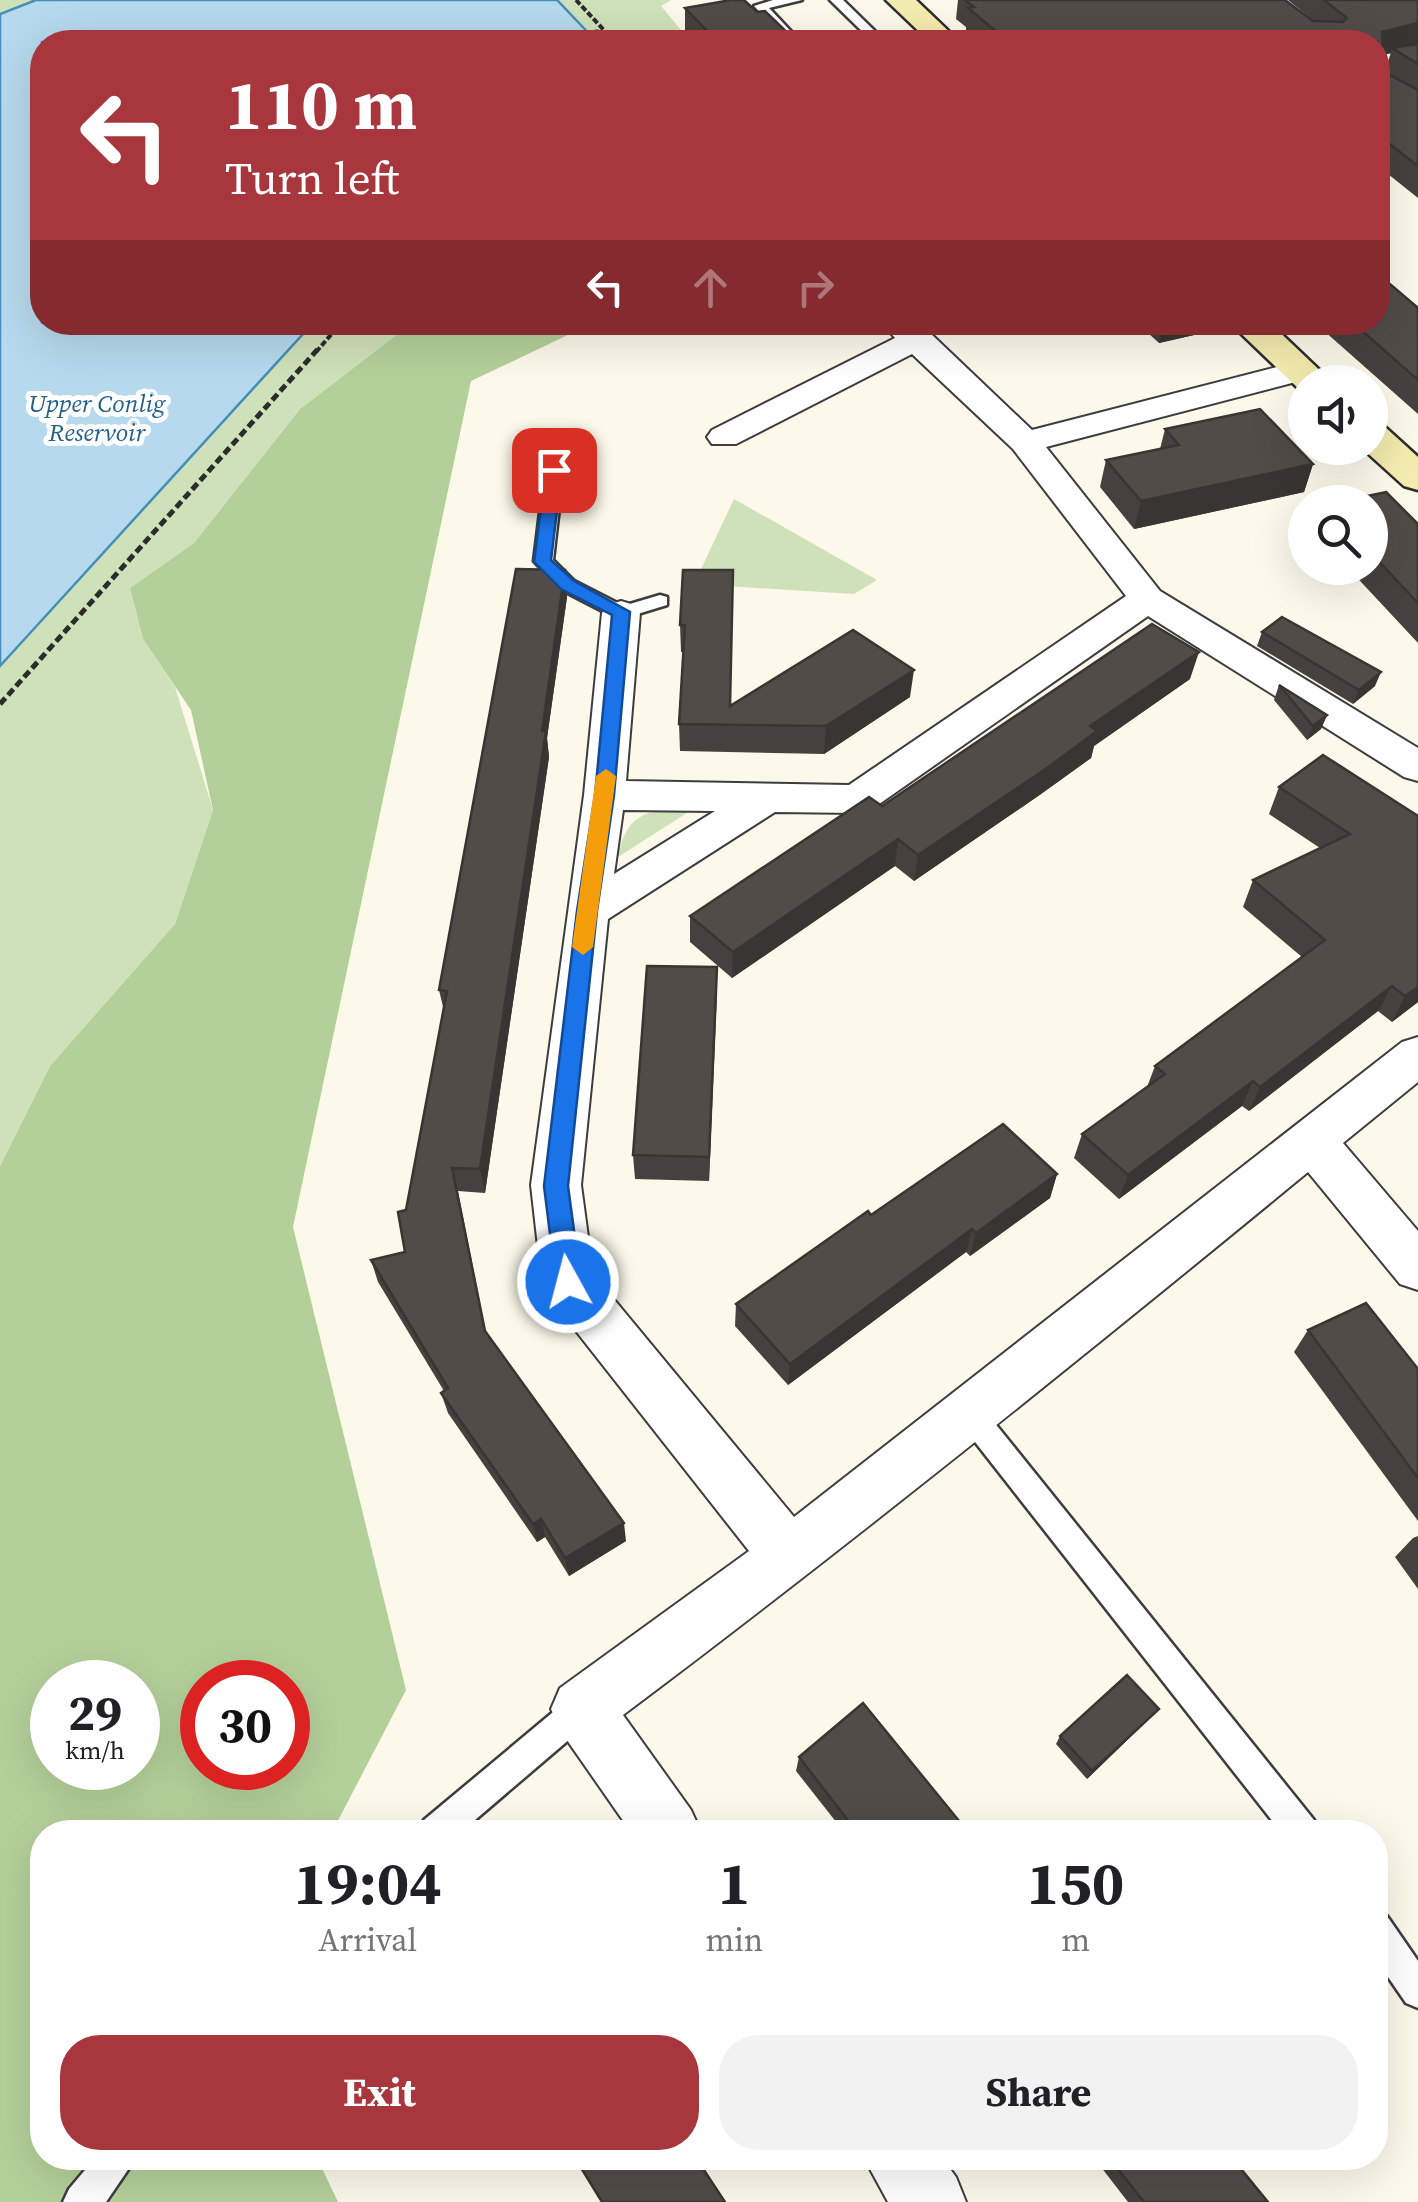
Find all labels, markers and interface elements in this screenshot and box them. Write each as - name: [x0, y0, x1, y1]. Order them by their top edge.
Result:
- text: 110 m: [225, 56, 417, 152]
- icon: left: [60, 70, 190, 200]
- text: Turn left: [225, 147, 399, 209]
- icon: left: [578, 260, 633, 315]
- icon: ahead: [683, 260, 738, 315]
- icon: right: [788, 260, 843, 315]
- map controls: [1288, 365, 1388, 585]
- button: sound: [1288, 365, 1388, 465]
- water label: Upper Conlig Reservoir: [29, 386, 166, 449]
- pin: [512, 428, 597, 513]
- icon: arrive: [527, 443, 582, 498]
- button: search: [1288, 485, 1388, 585]
- position arrow: [516, 1230, 620, 1334]
- speed limit sign: 30: [180, 1660, 310, 1790]
- text: 29: [68, 1678, 122, 1747]
- text: km/h: [65, 1733, 125, 1767]
- text: 19:04: [294, 1842, 442, 1924]
- text: 1: [718, 1842, 751, 1924]
- text: 150: [1027, 1842, 1124, 1924]
- text: Arrival: [318, 1918, 417, 1962]
- text: min: [705, 1918, 763, 1962]
- text: m: [1061, 1918, 1090, 1962]
- button: Exit: [60, 2035, 699, 2150]
- button: Share: [719, 2035, 1358, 2150]

